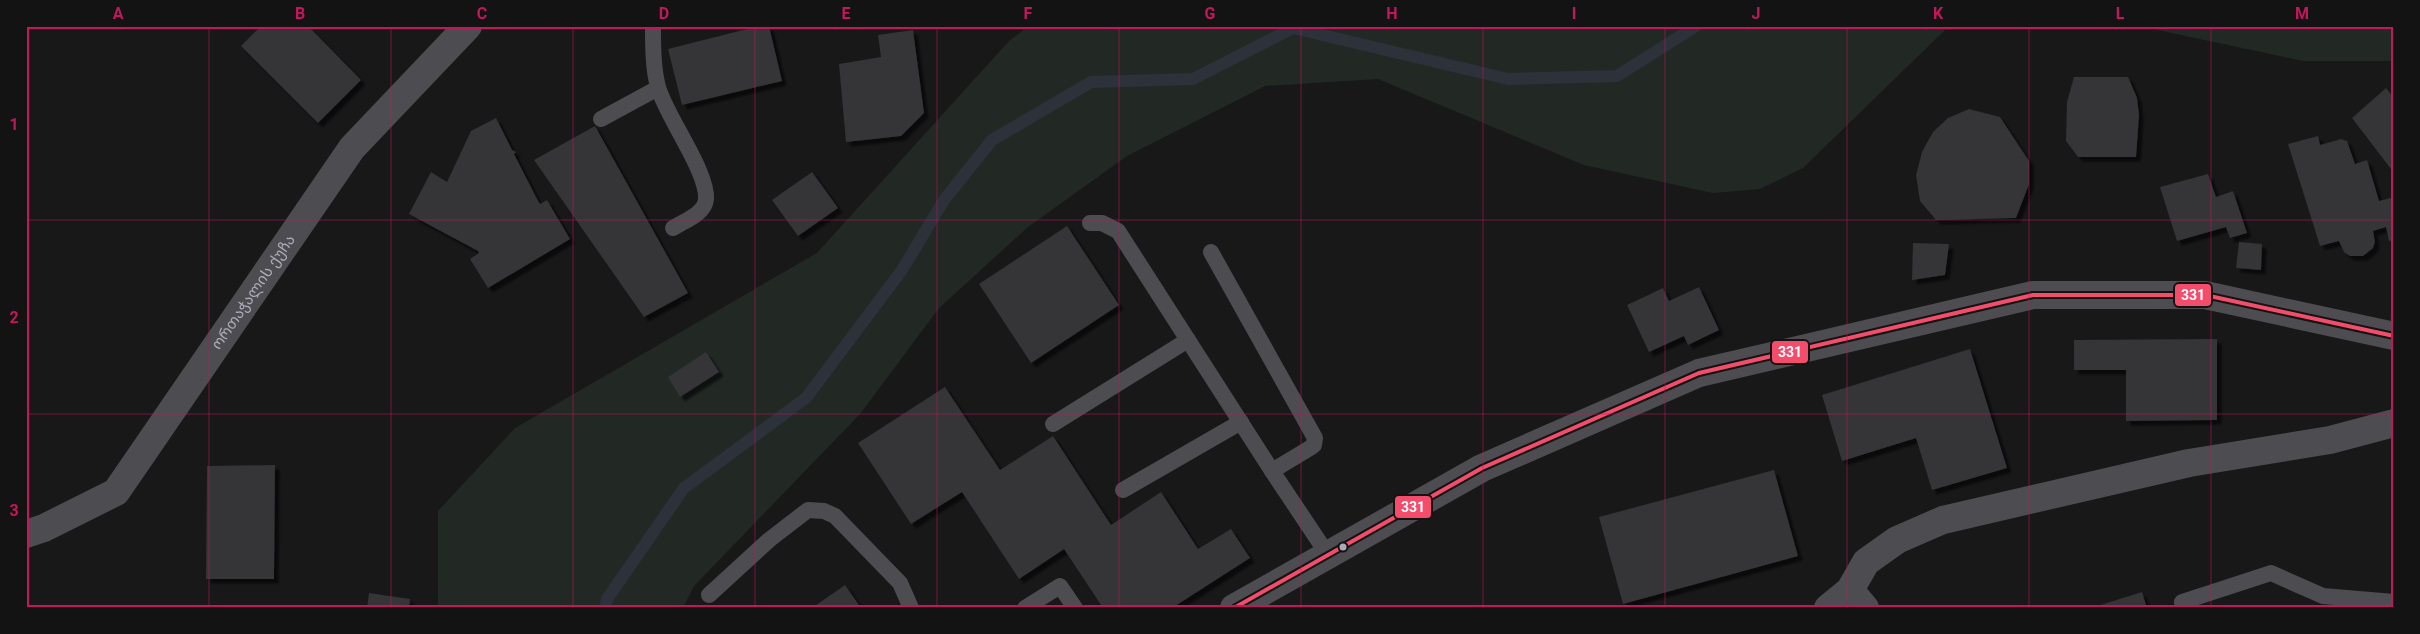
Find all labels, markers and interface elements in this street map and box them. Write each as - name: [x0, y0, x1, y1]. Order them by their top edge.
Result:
- text: A: [113, 4, 124, 23]
- text: B: [295, 4, 305, 23]
- text: C: [477, 4, 487, 23]
- text: D: [659, 4, 669, 23]
- text: E: [842, 4, 851, 23]
- text: F: [1024, 4, 1033, 23]
- text: G: [1205, 4, 1216, 23]
- text: H: [1386, 4, 1398, 23]
- text: I: [1572, 4, 1576, 23]
- text: J: [1752, 4, 1760, 23]
- text: K: [1933, 4, 1944, 23]
- text: L: [2116, 4, 2125, 23]
- text: M: [2295, 4, 2309, 23]
- text: 1: [9, 115, 19, 134]
- street label: ორთაჭალის ქუჩა: [208, 231, 299, 353]
- line badge: 331: [2174, 283, 2212, 307]
- text: 331: [2181, 287, 2205, 303]
- text: 2: [9, 308, 19, 327]
- line badge: 331: [1771, 340, 1809, 364]
- text: 331: [1778, 344, 1802, 360]
- line badge: 331: [1394, 495, 1432, 519]
- text: 331: [1401, 499, 1425, 515]
- text: 3: [9, 501, 19, 520]
- unlabelled marker: [1338, 542, 1348, 552]

